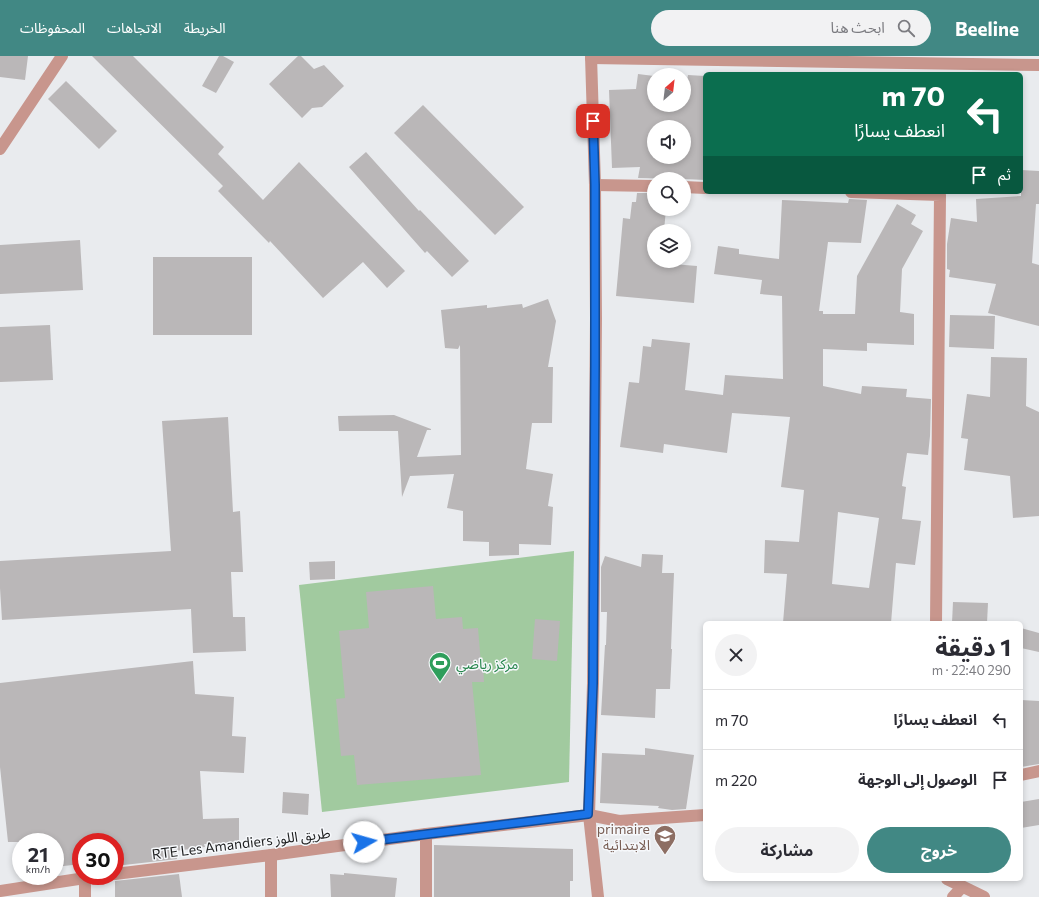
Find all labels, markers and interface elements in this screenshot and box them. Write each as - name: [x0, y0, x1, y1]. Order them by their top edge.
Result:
- search box: [651, 10, 931, 46]
- icon: search: [895, 17, 917, 39]
- text: Beeline: [955, 17, 1019, 40]
- text: ابحث هنا: [830, 18, 885, 36]
- text: المحفوظات: [20, 19, 85, 36]
- text: الاتجاهات: [107, 19, 162, 36]
- text: الخريطة: [184, 19, 226, 36]
- north arrow: [647, 68, 691, 112]
- map controls: [647, 68, 691, 268]
- text: 70 m: [881, 78, 945, 112]
- icon: left: [959, 88, 1011, 140]
- pin: [576, 104, 610, 138]
- icon: arrive: [582, 110, 604, 132]
- text: انعطف يسارًا: [854, 119, 945, 141]
- button: sound: [647, 120, 691, 164]
- icon: arrive: [968, 164, 990, 186]
- text: ثم: [998, 165, 1011, 183]
- button: search: [647, 172, 691, 216]
- button: layers: [647, 224, 691, 268]
- text: 1 دقيقة: [935, 632, 1011, 661]
- button: close: [715, 634, 757, 676]
- sports icon: مركز رياضي: [427, 650, 453, 683]
- place label: مركز رياضي: [456, 655, 518, 675]
- text: 290 m · 22:40: [932, 662, 1011, 678]
- icon: left: [989, 709, 1011, 731]
- text: انعطف يسارًا: [894, 710, 977, 728]
- text: 70 m: [715, 711, 749, 729]
- icon: arrive: [989, 769, 1011, 791]
- text: الوصول إلى الوجهة: [858, 770, 977, 788]
- text: 220 m: [715, 771, 757, 789]
- place label: primaire الابتدائية: [597, 820, 650, 853]
- position arrow: [343, 821, 385, 863]
- school or university icon: primaire الابتدائية: [652, 823, 678, 856]
- street label: RTE Les Amandiers طريق اللوز: [151, 824, 332, 864]
- button: مشاركة: [715, 827, 859, 873]
- button: خروج: [867, 827, 1011, 873]
- speed limit sign: 30: [72, 833, 124, 885]
- text: 21: [28, 842, 48, 866]
- text: km/h: [26, 863, 50, 875]

